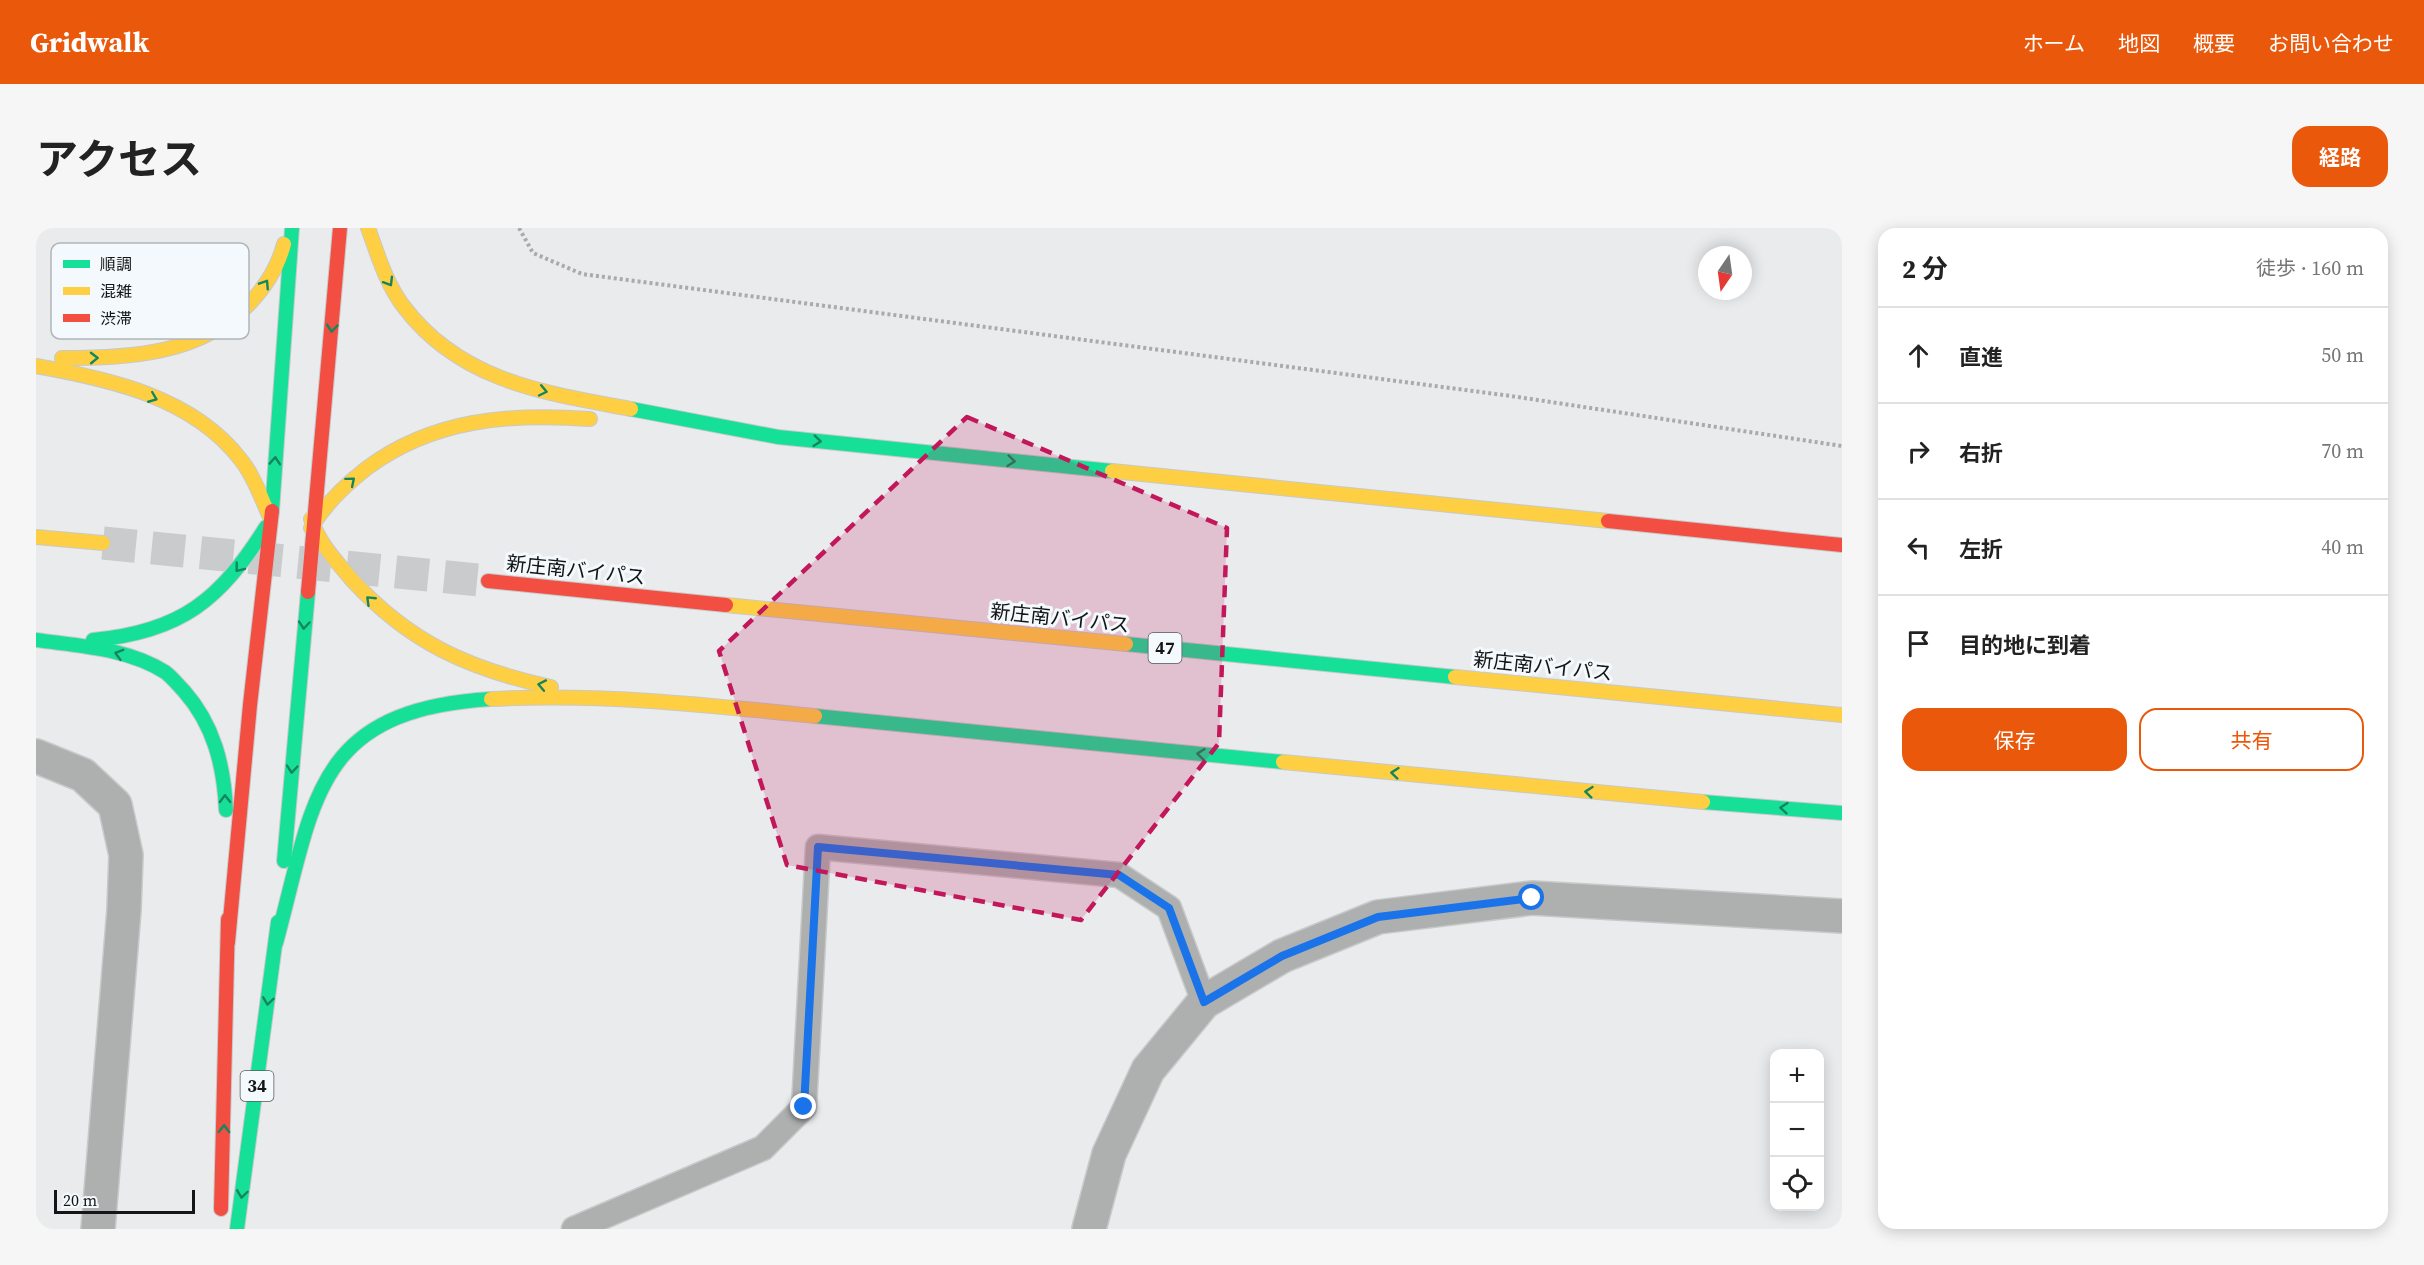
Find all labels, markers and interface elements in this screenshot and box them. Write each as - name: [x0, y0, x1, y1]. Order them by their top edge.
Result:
- text: Gridwalk: [30, 23, 149, 61]
- text: ホーム: [2023, 29, 2085, 58]
- text: 地図: [2118, 29, 2160, 58]
- text: 概要: [2193, 29, 2235, 58]
- text: お問い合わせ: [2268, 29, 2394, 58]
- button: 経路: [2292, 126, 2388, 187]
- text: アクセス: [36, 130, 202, 188]
- legend: [51, 243, 249, 339]
- north arrow: [1698, 246, 1752, 300]
- text: 2 分: [1902, 251, 1948, 287]
- text: 順調: [100, 253, 132, 275]
- text: 徒歩 · 160 m: [2256, 254, 2364, 282]
- one-way arrow: [382, 276, 394, 286]
- text: 混雑: [100, 280, 132, 302]
- one-way arrow: [258, 280, 269, 291]
- text: 渋滞: [100, 307, 132, 329]
- one-way arrow: [326, 324, 339, 333]
- icon: ahead: [1902, 339, 1935, 372]
- text: 50 m: [2321, 341, 2364, 369]
- text: 直進: [1959, 342, 2003, 372]
- one-way arrow: [90, 352, 99, 364]
- one-way arrow: [538, 384, 548, 397]
- one-way arrow: [147, 391, 158, 403]
- one-way arrow: [813, 434, 822, 447]
- icon: right: [1902, 435, 1935, 468]
- text: 70 m: [2321, 437, 2364, 465]
- text: 右折: [1959, 438, 2003, 468]
- one-way arrow: [1007, 454, 1016, 467]
- one-way arrow: [268, 456, 281, 466]
- one-way arrow: [344, 477, 355, 488]
- icon: left: [1902, 531, 1935, 564]
- text: 40 m: [2321, 533, 2364, 561]
- text: 左折: [1959, 534, 2003, 564]
- street label: 新庄南バイパス: [505, 549, 647, 591]
- one-way arrow: [235, 562, 246, 573]
- one-way arrow: [367, 596, 377, 607]
- street label: 新庄南バイパス: [989, 597, 1131, 639]
- one-way arrow: [298, 621, 311, 630]
- icon: arrive: [1902, 627, 1935, 660]
- text: 目的地に到着: [1959, 630, 2091, 660]
- road number: 47: [1148, 633, 1182, 663]
- street label: 新庄南バイパス: [1472, 645, 1614, 687]
- one-way arrow: [114, 649, 125, 661]
- one-way arrow: [537, 679, 547, 692]
- button: 保存: [1902, 708, 2127, 771]
- button: 共有: [2139, 708, 2364, 771]
- one-way arrow: [1197, 748, 1206, 761]
- one-way arrow: [286, 764, 299, 773]
- one-way arrow: [1391, 767, 1400, 780]
- one-way arrow: [1585, 786, 1594, 799]
- one-way arrow: [219, 795, 232, 804]
- one-way arrow: [1779, 802, 1788, 815]
- route start: [1518, 884, 1544, 910]
- one-way arrow: [263, 996, 275, 1006]
- map controls: [1770, 1049, 1824, 1211]
- button: +: [1770, 1049, 1824, 1103]
- road number: 34: [240, 1071, 274, 1101]
- route end: [790, 1093, 816, 1119]
- button: −: [1770, 1103, 1824, 1157]
- one-way arrow: [217, 1124, 230, 1133]
- button: locate: [1770, 1157, 1824, 1211]
- scale bar: [54, 1187, 195, 1214]
- text: 20 m: [63, 1189, 97, 1211]
- one-way arrow: [236, 1190, 249, 1199]

